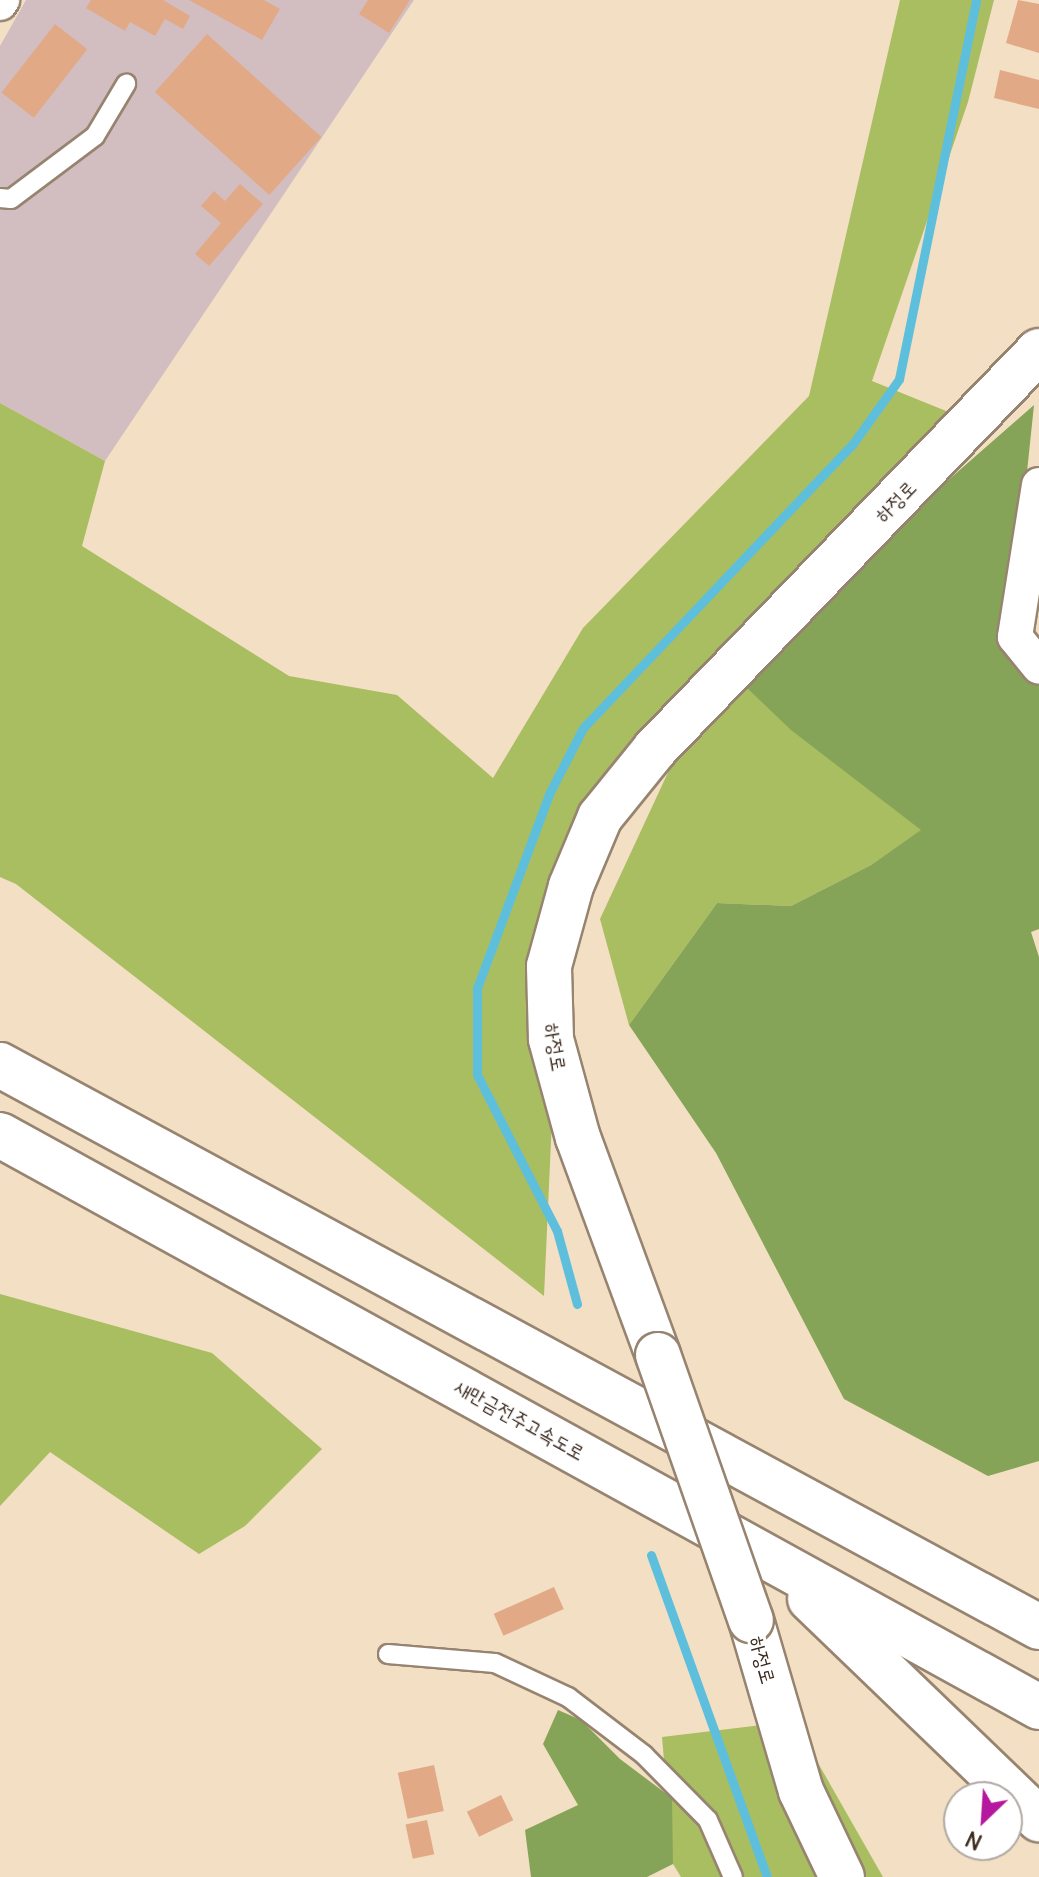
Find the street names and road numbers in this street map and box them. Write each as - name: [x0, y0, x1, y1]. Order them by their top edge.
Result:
- street label: 하정로: [870, 475, 920, 527]
- street label: 하정로: [540, 1021, 572, 1073]
- street label: 새만금전주고속도로: [451, 1373, 589, 1465]
- street label: 하정로: [745, 1633, 781, 1687]

